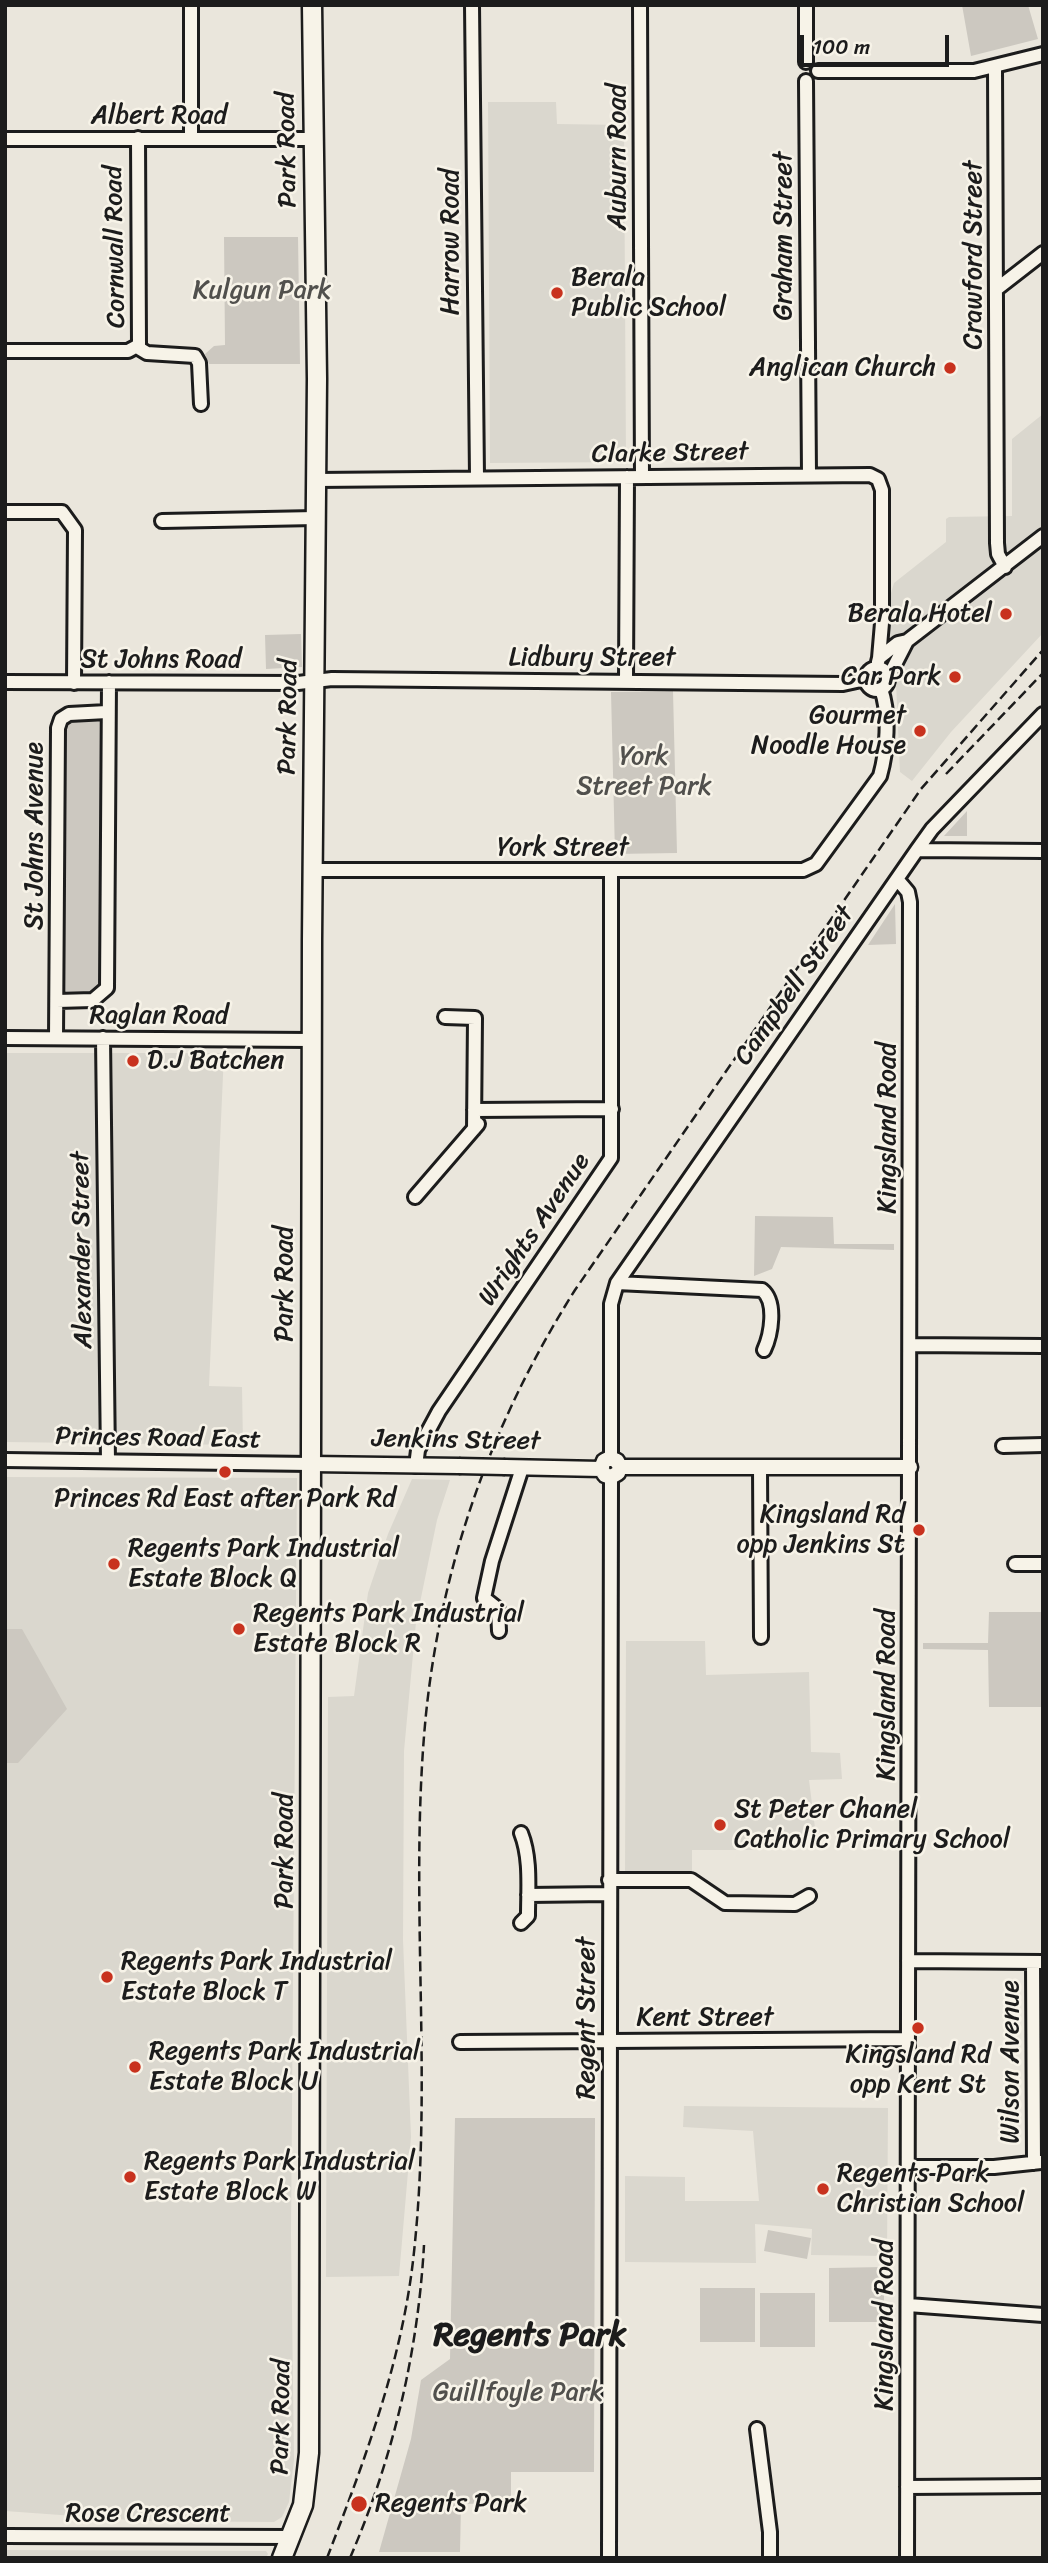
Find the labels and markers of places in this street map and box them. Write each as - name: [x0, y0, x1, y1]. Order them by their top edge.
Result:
- place label: Berala Public School: [571, 262, 726, 324]
- marker: Berala Public School: [549, 285, 565, 301]
- place label: Anglican Church: [749, 352, 936, 384]
- marker: Anglican Church: [942, 360, 958, 376]
- place label: Berala Hotel: [848, 598, 992, 630]
- marker: Berala Hotel: [998, 606, 1014, 622]
- place label: Car Park: [841, 661, 941, 693]
- marker: Car Park: [947, 669, 963, 685]
- place label: Gourmet Noodle House: [751, 700, 906, 762]
- marker: Gourmet Noodle House: [912, 723, 928, 739]
- place label: D.J Batchen: [147, 1045, 284, 1077]
- marker: D.J Batchen: [125, 1053, 141, 1069]
- marker: Princes Rd East after Park Rd: [217, 1464, 233, 1480]
- place label: Princes Rd East after Park Rd: [54, 1483, 396, 1515]
- place label: Kingsland Rd opp Jenkins St: [736, 1499, 905, 1560]
- marker: Kingsland Rd opp Jenkins St: [911, 1522, 927, 1538]
- place label: Regents Park Industrial Estate Block Q: [128, 1533, 399, 1594]
- marker: Regents Park Industrial Estate Block Q: [106, 1556, 122, 1572]
- place label: Regents Park Industrial Estate Block R: [253, 1598, 524, 1660]
- marker: Regents Park Industrial Estate Block R: [231, 1621, 247, 1637]
- place label: St Peter Chanel Catholic Primary School: [734, 1794, 1010, 1856]
- marker: St Peter Chanel Catholic Primary School: [712, 1817, 728, 1833]
- place label: Regents Park Industrial Estate Block T: [121, 1946, 392, 2008]
- marker: Regents Park Industrial Estate Block T: [99, 1969, 115, 1985]
- marker: Kingsland Rd opp Kent St: [910, 2020, 926, 2036]
- place label: Regents Park Industrial Estate Block U: [149, 2036, 420, 2098]
- place label: Kingsland Rd opp Kent St: [845, 2039, 991, 2100]
- marker: Regents Park Industrial Estate Block U: [127, 2059, 143, 2075]
- place label: Regents Park Industrial Estate Block W: [144, 2146, 415, 2208]
- place label: Regents Park Christian School: [837, 2158, 1024, 2220]
- marker: Regents Park Industrial Estate Block W: [122, 2169, 138, 2185]
- marker: Regents Park Christian School: [815, 2181, 831, 2197]
- place label: Regents Park: [375, 2488, 527, 2520]
- marker: Regents Park: [349, 2494, 369, 2514]

